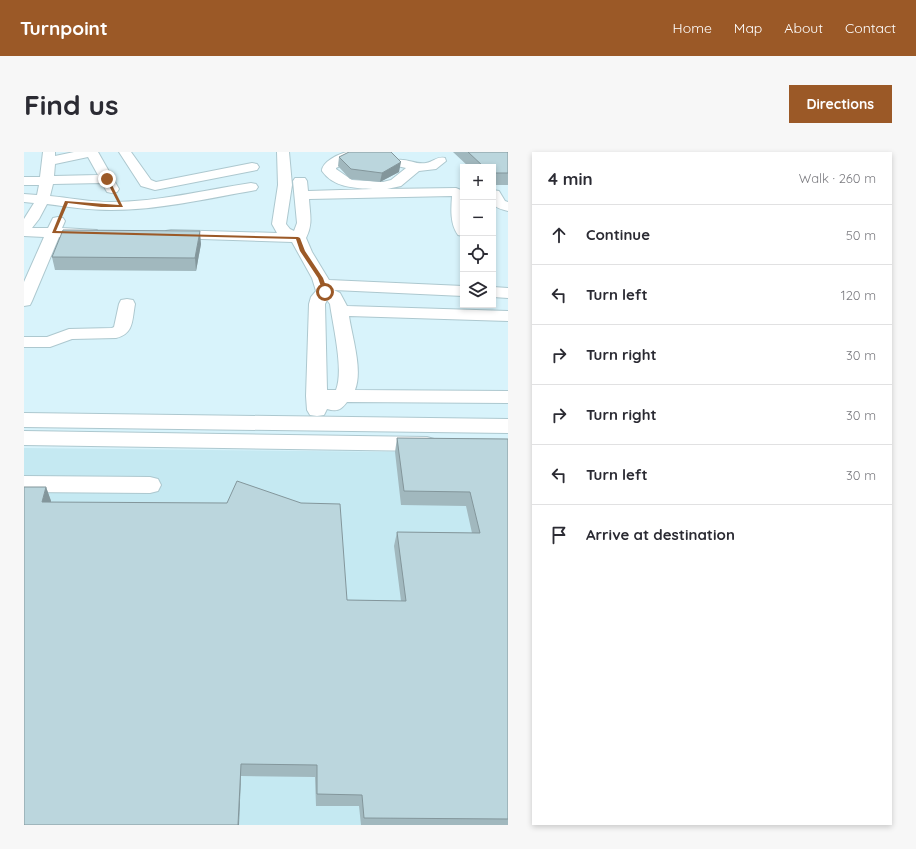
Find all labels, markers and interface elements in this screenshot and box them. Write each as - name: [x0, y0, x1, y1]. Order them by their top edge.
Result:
- text: Turnpoint: [20, 16, 108, 40]
- text: Home: [673, 19, 712, 37]
- text: Map: [734, 19, 762, 37]
- text: About: [784, 19, 823, 37]
- text: Contact: [845, 19, 896, 37]
- button: Directions: [789, 85, 892, 123]
- text: Find us: [24, 87, 118, 122]
- map controls: [460, 164, 496, 308]
- button: +: [460, 164, 496, 200]
- text: 4 min: [548, 168, 593, 189]
- route end: [98, 170, 116, 188]
- text: Walk · 260 m: [799, 170, 876, 186]
- button: −: [460, 200, 496, 236]
- icon: ahead: [548, 224, 570, 246]
- text: Continue: [586, 225, 650, 244]
- text: 50 m: [846, 227, 876, 243]
- button: locate: [460, 236, 496, 272]
- button: layers: [460, 272, 496, 308]
- route start: [316, 283, 334, 301]
- icon: left: [548, 284, 570, 306]
- text: Turn left: [586, 285, 648, 304]
- text: 120 m: [841, 287, 876, 303]
- icon: right: [548, 344, 570, 366]
- text: Turn right: [586, 345, 657, 364]
- text: 30 m: [846, 347, 876, 363]
- icon: right: [548, 404, 570, 426]
- text: Turn right: [586, 405, 657, 424]
- text: 30 m: [846, 407, 876, 423]
- icon: left: [548, 464, 570, 486]
- text: Turn left: [586, 465, 648, 484]
- text: 30 m: [846, 467, 876, 483]
- icon: arrive: [548, 524, 570, 546]
- text: Arrive at destination: [586, 525, 735, 544]

